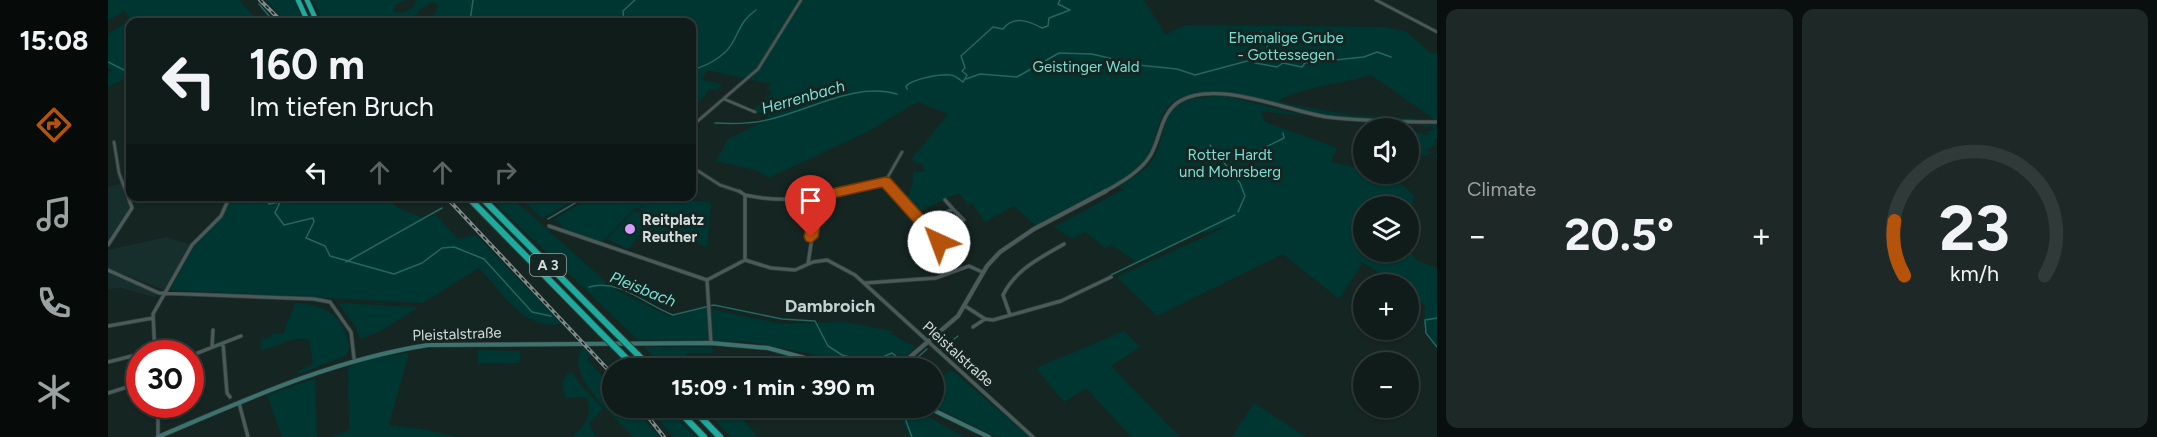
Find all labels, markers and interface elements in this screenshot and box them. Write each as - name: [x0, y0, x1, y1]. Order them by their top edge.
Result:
- text: 15:08: [19, 24, 89, 57]
- park label: Ehemalige Grube - Gottessegen: [1228, 29, 1344, 64]
- text: 160 m: [249, 39, 365, 90]
- icon: left: [150, 42, 228, 120]
- park label: Geistinger Wald: [1033, 58, 1139, 76]
- water label: Herrenbach: [759, 76, 847, 118]
- text: Im tiefen Bruch: [249, 90, 434, 123]
- icon: directions: [33, 104, 75, 146]
- map controls: [1353, 118, 1419, 418]
- button: sound: [1353, 118, 1419, 184]
- park label: Rotter Hardt und Mohrsberg: [1179, 146, 1281, 181]
- icon: left: [300, 156, 333, 189]
- icon: ahead: [363, 156, 396, 189]
- icon: ahead: [426, 156, 459, 189]
- icon: right: [489, 156, 522, 189]
- pin: [785, 175, 836, 237]
- text: Climate: [1467, 177, 1536, 201]
- icon: arrive: [794, 184, 827, 217]
- text: 23: [1939, 191, 2010, 266]
- icon: music: [33, 193, 75, 235]
- button: layers: [1353, 196, 1419, 262]
- text: 20.5°: [1564, 207, 1674, 261]
- position arrow: [907, 210, 971, 274]
- place label: Reitplatz Reuther: [642, 211, 704, 246]
- text: −: [1467, 216, 1488, 255]
- text: +: [1751, 216, 1772, 255]
- marker: Reitplatz Reuther: [623, 222, 637, 236]
- road number: A 3: [530, 254, 566, 276]
- text: km/h: [1950, 261, 1999, 286]
- water label: Pleisbach: [607, 267, 679, 311]
- button: +: [1353, 274, 1419, 340]
- icon: phone: [33, 282, 75, 324]
- district label: Dambroich: [785, 295, 875, 317]
- street label: Pleistalstraße: [919, 317, 997, 391]
- street label: Pleistalstraße: [412, 323, 502, 345]
- speed limit sign: 30: [126, 340, 204, 418]
- button: −: [1353, 352, 1419, 418]
- icon: climate: [33, 371, 75, 413]
- text: 15:09 · 1 min · 390 m: [671, 374, 875, 401]

